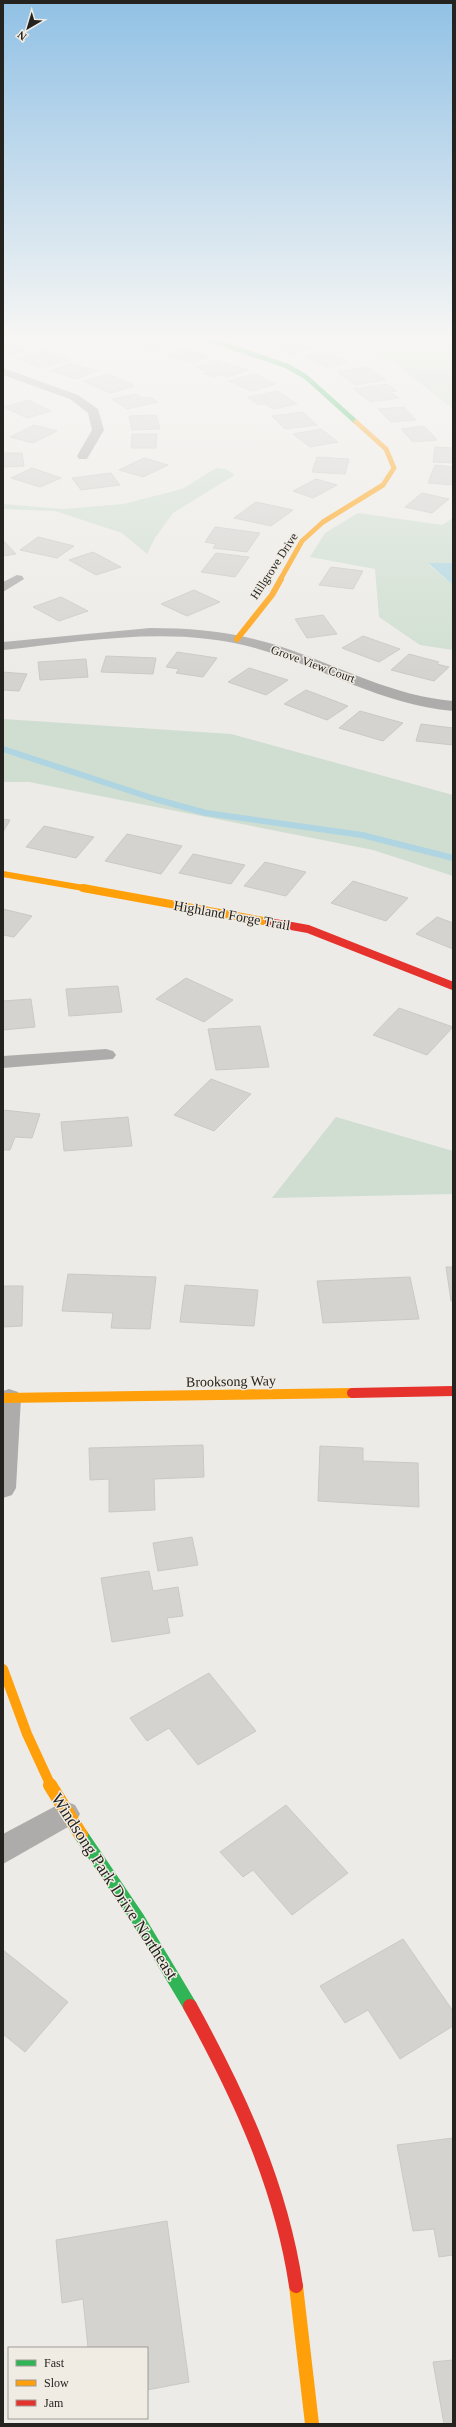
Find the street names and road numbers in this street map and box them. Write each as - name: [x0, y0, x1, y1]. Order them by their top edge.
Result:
- street label: Hillgrove Drive: [247, 530, 301, 602]
- street label: Grove View Court: [269, 642, 358, 686]
- street label: Highland Forge Trail: [173, 898, 291, 933]
- street label: Brooksong Way: [186, 1373, 276, 1390]
- street label: Windsong Park Drive Northeast: [47, 1790, 182, 1983]

